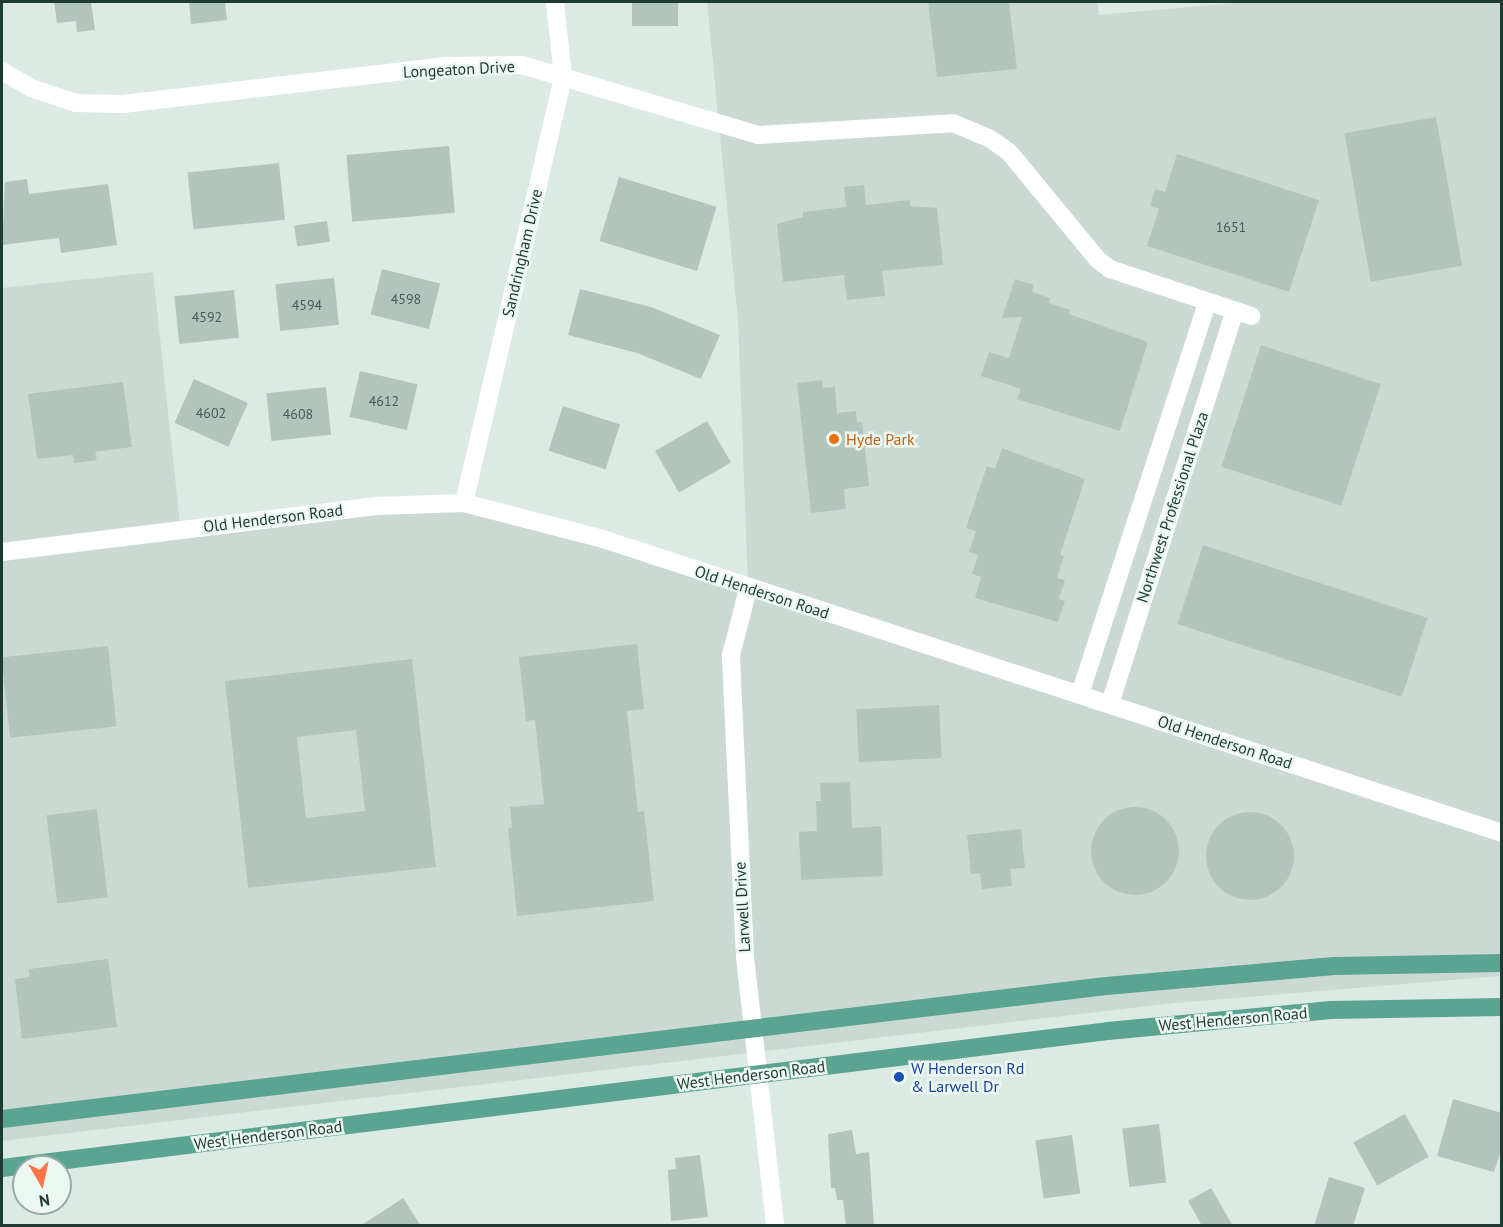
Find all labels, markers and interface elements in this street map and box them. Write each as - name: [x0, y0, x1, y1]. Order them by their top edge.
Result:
- street label: Longeaton Drive: [403, 56, 515, 82]
- street label: Sandringham Drive: [498, 187, 546, 319]
- house number: 1651: [1216, 219, 1246, 235]
- house number: 4598: [391, 291, 421, 307]
- house number: 4594: [292, 297, 322, 313]
- house number: 4592: [192, 309, 222, 325]
- house number: 4612: [369, 393, 399, 409]
- house number: 4602: [196, 405, 226, 421]
- house number: 4608: [283, 406, 313, 422]
- street label: Northwest Professional Plaza: [1132, 409, 1212, 605]
- place label: Hyde Park: [846, 429, 915, 449]
- marker: Hyde Park: [827, 432, 841, 446]
- street label: Old Henderson Road: [202, 500, 344, 536]
- street label: Old Henderson Road: [692, 561, 832, 623]
- street label: Old Henderson Road: [1155, 711, 1295, 773]
- street label: Larwell Drive: [730, 861, 754, 953]
- street label: West Henderson Road: [1158, 1003, 1308, 1035]
- street label: West Henderson Road: [676, 1056, 826, 1094]
- place label: W Henderson Rd & Larwell Dr: [911, 1058, 1025, 1096]
- marker: W Henderson Rd & Larwell Dr: [892, 1070, 906, 1084]
- street label: West Henderson Road: [193, 1116, 343, 1154]
- north arrow: [12, 1155, 72, 1215]
- text: N: [38, 1190, 51, 1212]

